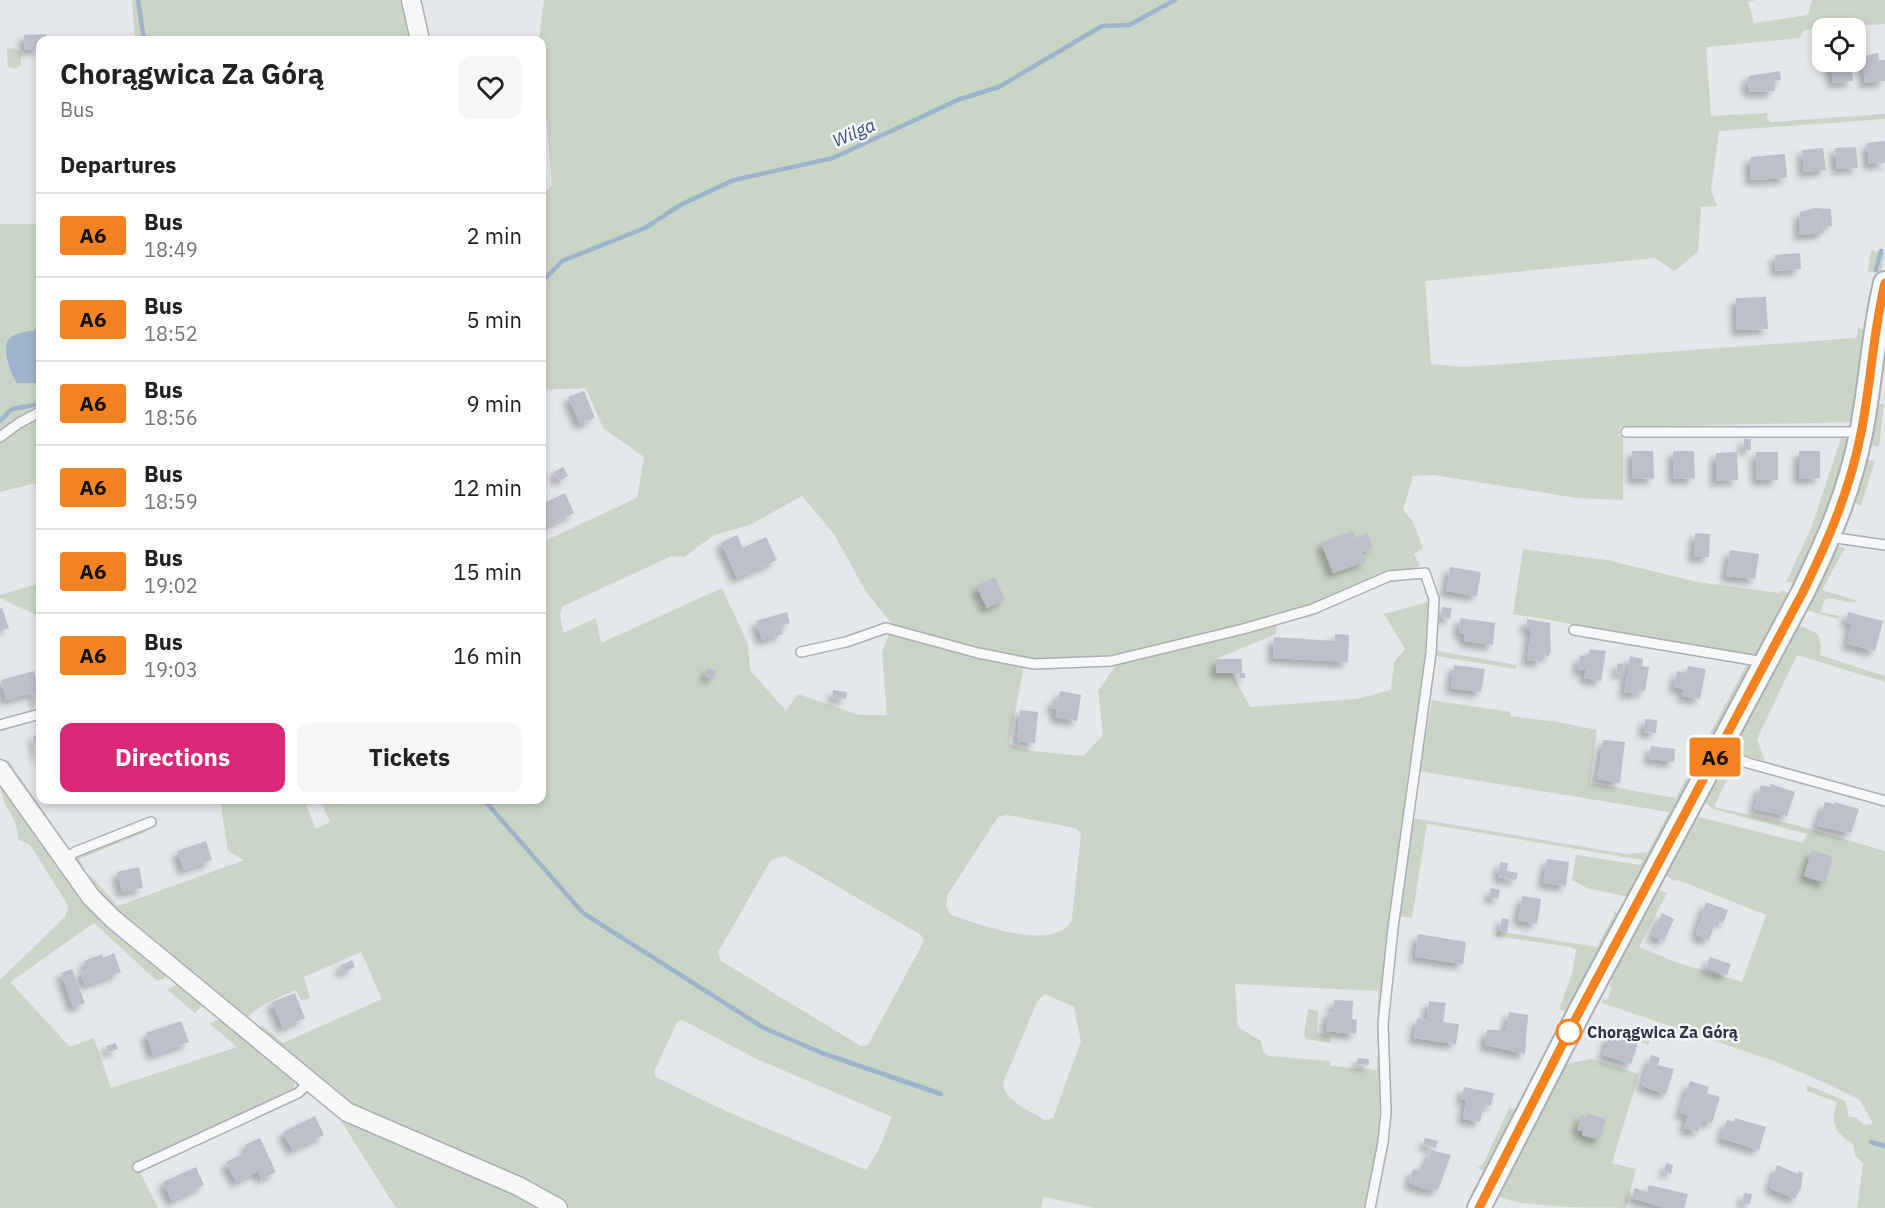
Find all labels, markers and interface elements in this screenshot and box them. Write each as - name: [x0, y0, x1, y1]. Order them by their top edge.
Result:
- map controls: [1812, 18, 1866, 72]
- button: locate: [1812, 18, 1866, 72]
- text: Chorągwica Za Górą: [60, 55, 324, 92]
- button: heart: [459, 56, 522, 119]
- text: Bus: [60, 96, 94, 123]
- water label: Wilga: [829, 113, 879, 152]
- text: Departures: [60, 150, 176, 179]
- text: Bus: [144, 207, 183, 236]
- text: A6: [80, 221, 107, 249]
- text: 2 min: [466, 221, 522, 250]
- text: 18:49: [144, 236, 198, 263]
- text: Bus: [144, 291, 183, 320]
- text: A6: [80, 305, 107, 333]
- text: 5 min: [466, 305, 522, 334]
- text: 18:52: [144, 320, 198, 347]
- text: Bus: [144, 375, 183, 404]
- text: A6: [80, 389, 107, 417]
- text: 9 min: [466, 389, 522, 418]
- text: 18:56: [144, 404, 198, 431]
- text: Bus: [144, 459, 183, 488]
- text: A6: [80, 473, 107, 501]
- text: 12 min: [453, 473, 522, 502]
- text: 18:59: [144, 488, 198, 515]
- text: Bus: [144, 543, 183, 572]
- text: A6: [80, 557, 107, 585]
- text: 15 min: [453, 557, 522, 586]
- text: 19:02: [144, 572, 198, 599]
- text: Bus: [144, 627, 183, 656]
- text: A6: [80, 641, 107, 669]
- text: 16 min: [453, 641, 522, 670]
- text: 19:03: [144, 656, 198, 683]
- button: Directions: [60, 723, 285, 792]
- button: Tickets: [297, 723, 522, 792]
- line badge: A6: [1688, 738, 1742, 777]
- text: A6: [1702, 743, 1729, 771]
- marker: Chorągwica Za Górą: [1556, 1019, 1582, 1045]
- place label: Chorągwica Za Górą: [1587, 1022, 1739, 1042]

